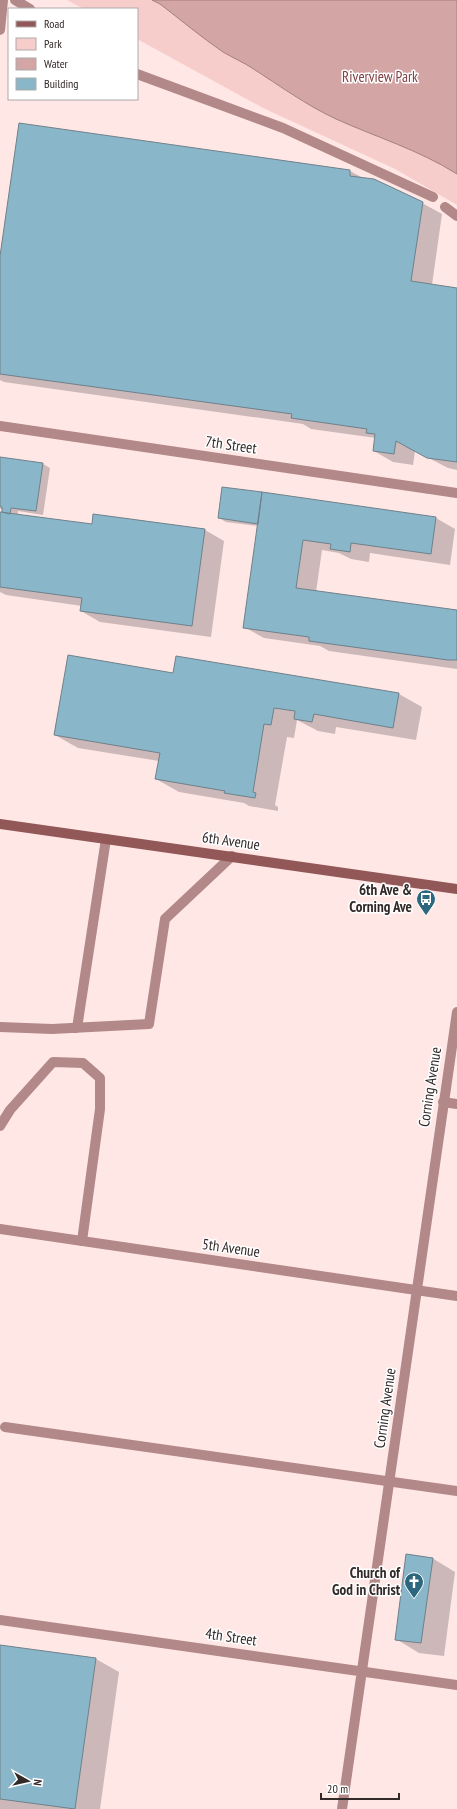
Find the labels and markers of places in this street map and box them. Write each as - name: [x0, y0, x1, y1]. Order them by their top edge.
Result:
- place label: 6th Ave & Corning Ave: [349, 880, 412, 916]
- bus stop icon: 6th Ave & Corning Ave: [415, 888, 437, 916]
- place label: Church of God in Christ: [332, 1563, 401, 1599]
- church icon: Church of God in Christ: [403, 1571, 425, 1599]

